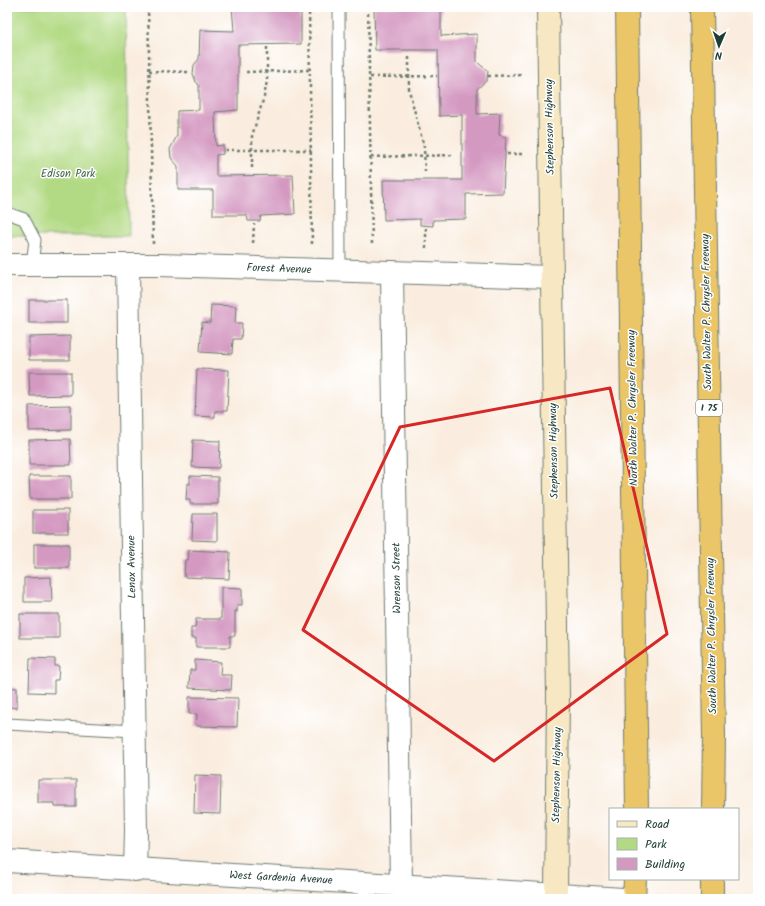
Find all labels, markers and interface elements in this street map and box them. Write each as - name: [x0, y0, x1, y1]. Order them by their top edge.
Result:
- north arrow: [699, 26, 739, 66]
- text: N: [715, 46, 722, 64]
- street label: Stephenson Highway: [540, 78, 560, 175]
- park label: Edison Park: [41, 165, 96, 183]
- street label: South Walter P. Chrysler Freeway: [697, 233, 717, 390]
- street label: Forest Avenue: [246, 259, 312, 279]
- street label: North Walter P. Chrysler Freeway: [623, 329, 643, 486]
- road number: I 75: [696, 400, 722, 416]
- street label: Stephenson Highway: [544, 402, 564, 499]
- street label: Lenox Avenue: [122, 535, 142, 599]
- street label: Wrenson Street: [387, 542, 407, 614]
- street label: South Walter P. Chrysler Freeway: [702, 557, 722, 714]
- street label: Stephenson Highway: [547, 726, 567, 823]
- legend: [609, 808, 739, 880]
- text: Road: [645, 815, 670, 834]
- text: Park: [645, 835, 667, 854]
- text: Building: [645, 855, 685, 874]
- street label: West Gardenia Avenue: [229, 866, 333, 890]

